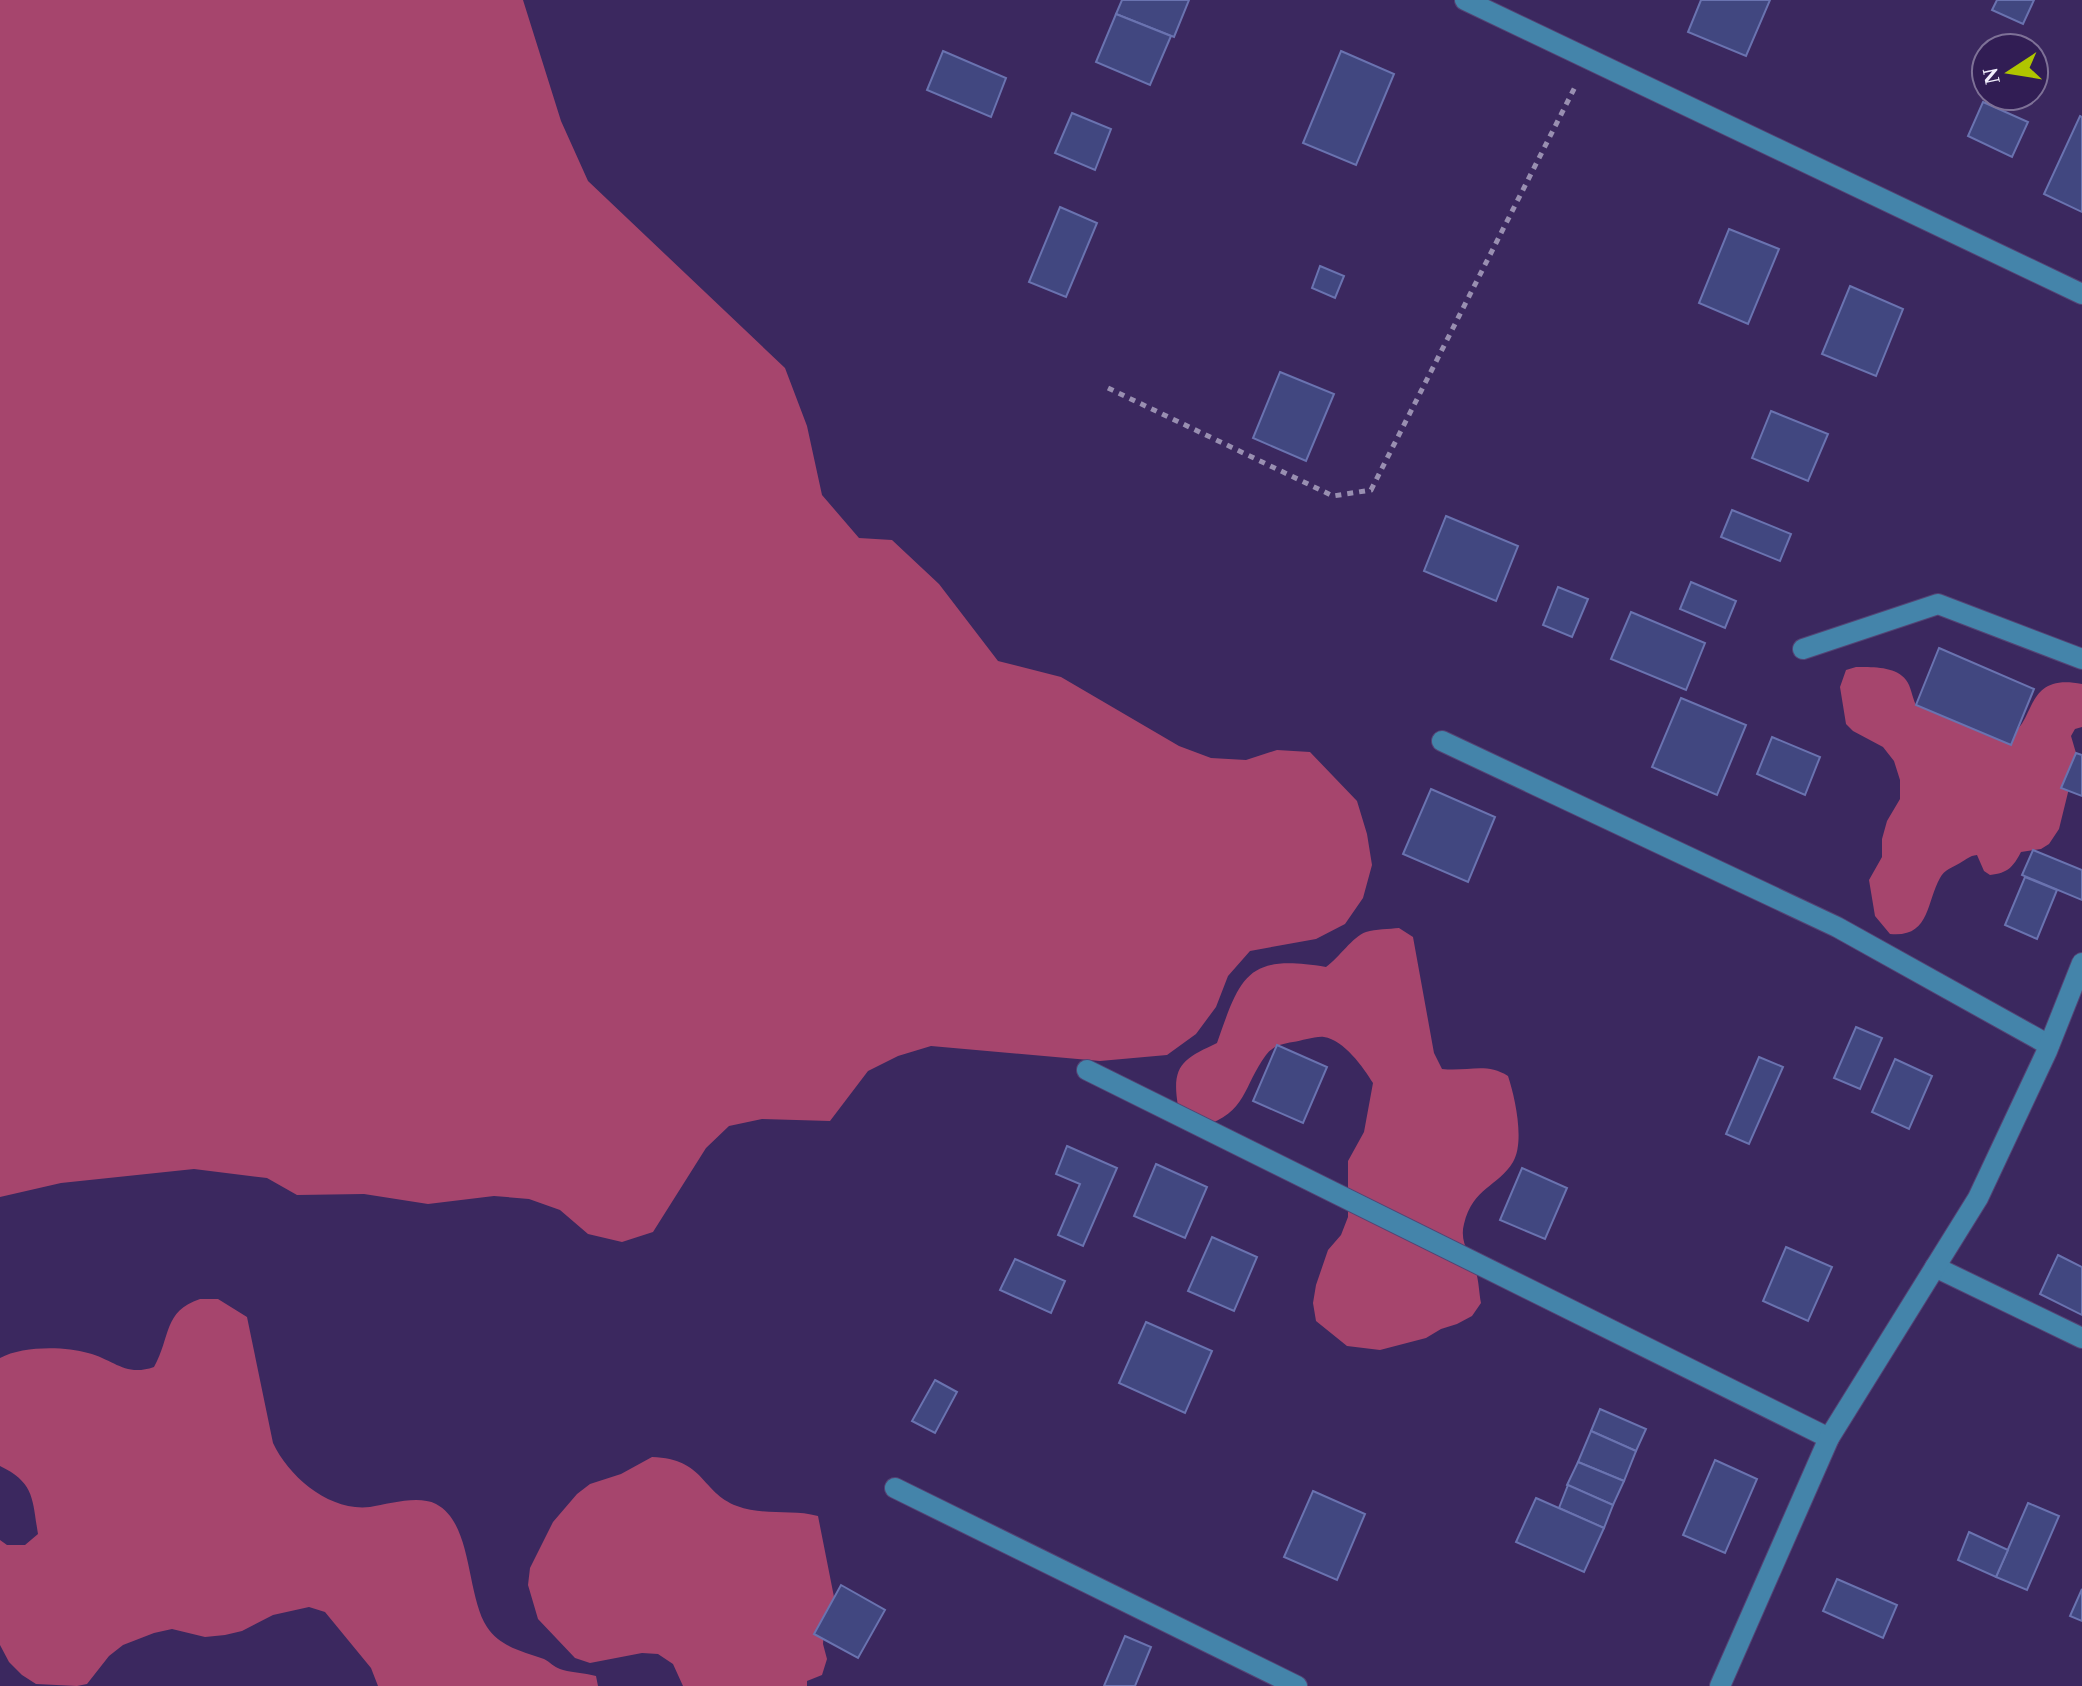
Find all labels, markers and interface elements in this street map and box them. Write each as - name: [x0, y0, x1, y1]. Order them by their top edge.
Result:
- north arrow: [1970, 32, 2050, 112]
- text: N: [1977, 66, 2005, 86]

